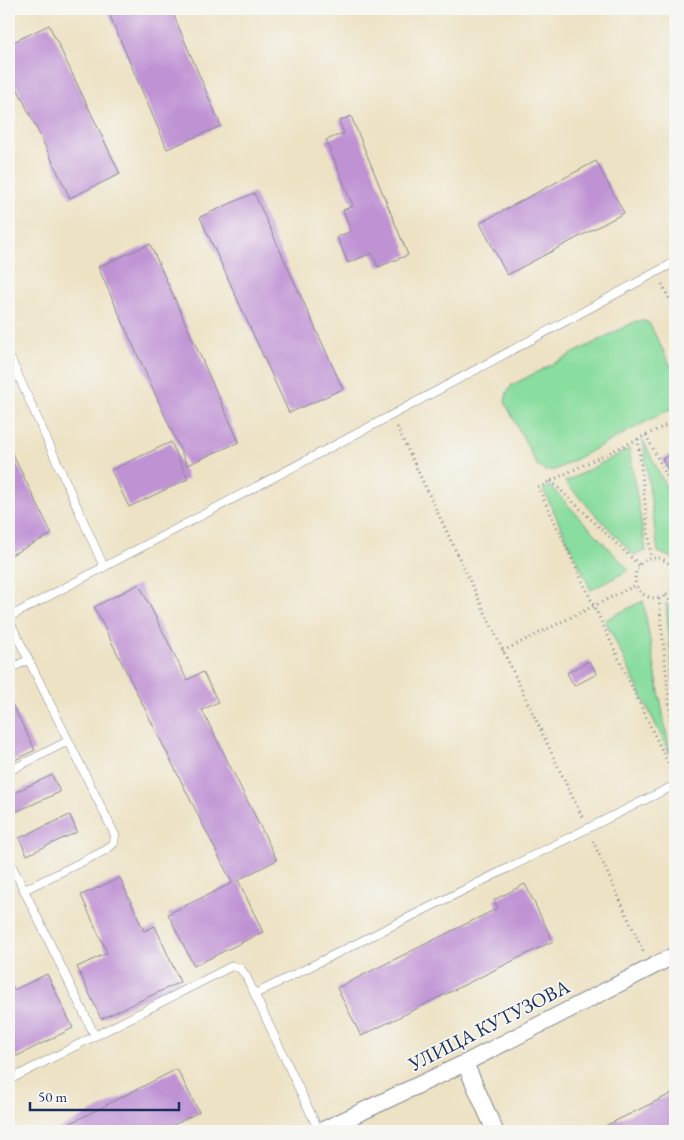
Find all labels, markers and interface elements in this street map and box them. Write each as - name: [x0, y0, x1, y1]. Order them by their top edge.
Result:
- street label: УЛИЦА КУТУЗОВА: [403, 973, 574, 1077]
- scale bar: [30, 1080, 179, 1112]
- text: 50 m: [38, 1087, 67, 1106]

